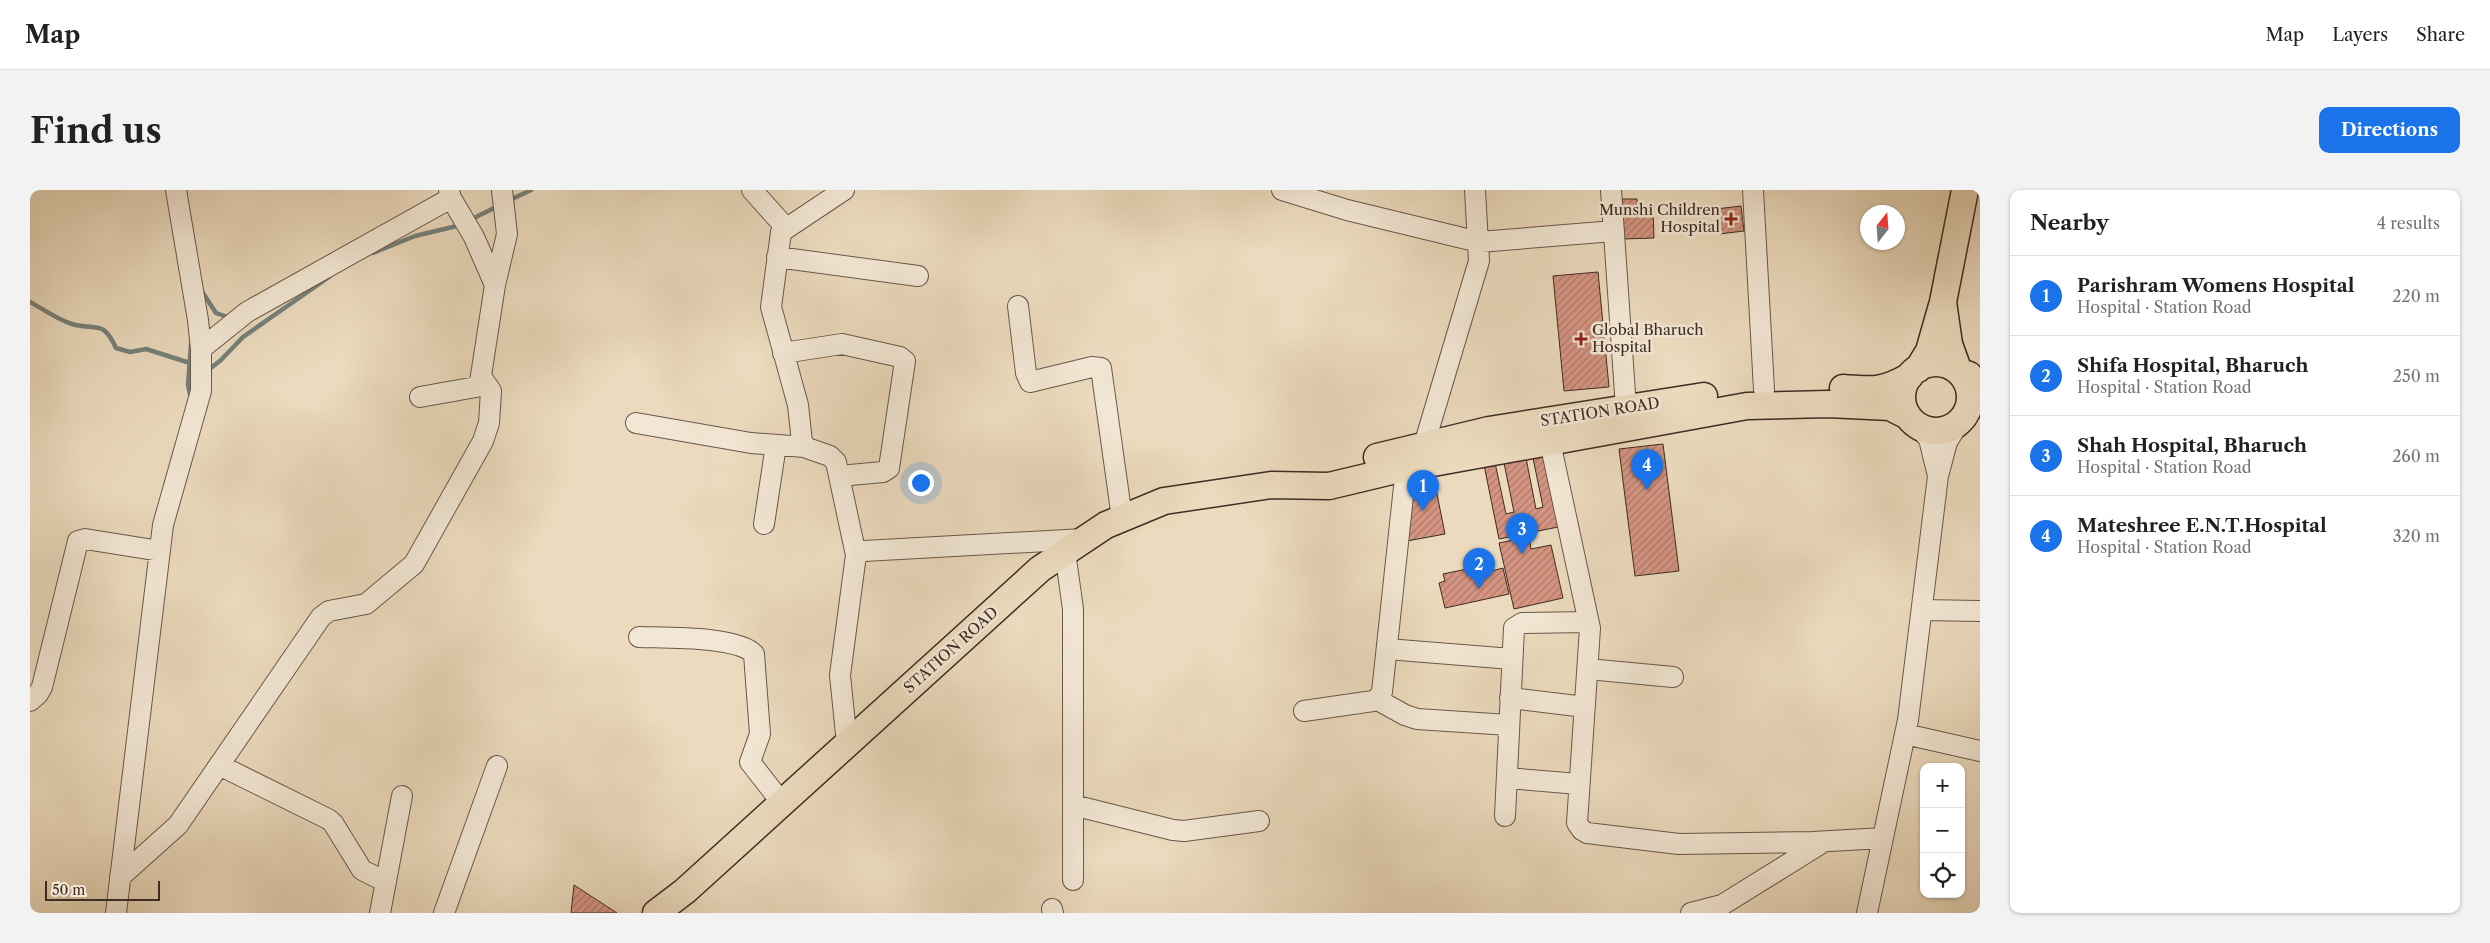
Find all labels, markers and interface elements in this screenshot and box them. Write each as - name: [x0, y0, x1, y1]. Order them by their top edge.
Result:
- text: Map: [25, 20, 80, 49]
- text: Map: [2266, 24, 2304, 46]
- text: Layers: [2332, 24, 2388, 46]
- text: Share: [2416, 24, 2465, 46]
- button: Directions: [2319, 107, 2460, 153]
- text: Find us: [30, 109, 162, 152]
- place label: Munshi Children Hospital: [1599, 200, 1721, 236]
- north arrow: [1860, 205, 1905, 250]
- text: Nearby: [2030, 210, 2109, 235]
- marker: Munshi Children Hospital: [1724, 212, 1738, 226]
- text: 4 results: [2377, 213, 2440, 233]
- text: Parishram Womens Hospital: [2077, 274, 2354, 297]
- text: 1: [2042, 286, 2050, 306]
- text: 220 m: [2392, 286, 2440, 306]
- text: Hospital · Station Road: [2077, 297, 2252, 317]
- place label: Global Bharuch Hospital: [1592, 320, 1704, 356]
- marker: Global Bharuch Hospital: [1574, 332, 1588, 346]
- text: Shifa Hospital, Bharuch: [2077, 354, 2309, 377]
- text: 2: [2041, 366, 2051, 386]
- text: 250 m: [2393, 366, 2440, 386]
- text: Hospital · Station Road: [2077, 377, 2252, 397]
- street label: STATION ROAD: [1539, 393, 1661, 430]
- text: Shah Hospital, Bharuch: [2077, 434, 2307, 457]
- text: 3: [2041, 446, 2051, 466]
- text: 260 m: [2392, 446, 2440, 466]
- pin: 4: [1631, 449, 1663, 490]
- text: Hospital · Station Road: [2077, 457, 2252, 477]
- your location: [908, 470, 934, 496]
- pin: 1: [1407, 470, 1439, 511]
- pin: 3: [1506, 513, 1538, 554]
- text: Mateshree E.N.T.Hospital: [2077, 514, 2327, 537]
- text: 4: [2041, 526, 2051, 546]
- text: 320 m: [2393, 526, 2440, 546]
- text: Hospital · Station Road: [2077, 537, 2252, 557]
- pin: 2: [1463, 548, 1495, 589]
- street label: STATION ROAD: [899, 602, 1002, 697]
- map controls: [1920, 763, 1965, 898]
- button: +: [1920, 763, 1965, 808]
- button: −: [1920, 808, 1965, 853]
- button: locate: [1920, 853, 1965, 898]
- scale bar: [45, 878, 160, 901]
- text: 50 m: [52, 881, 85, 899]

